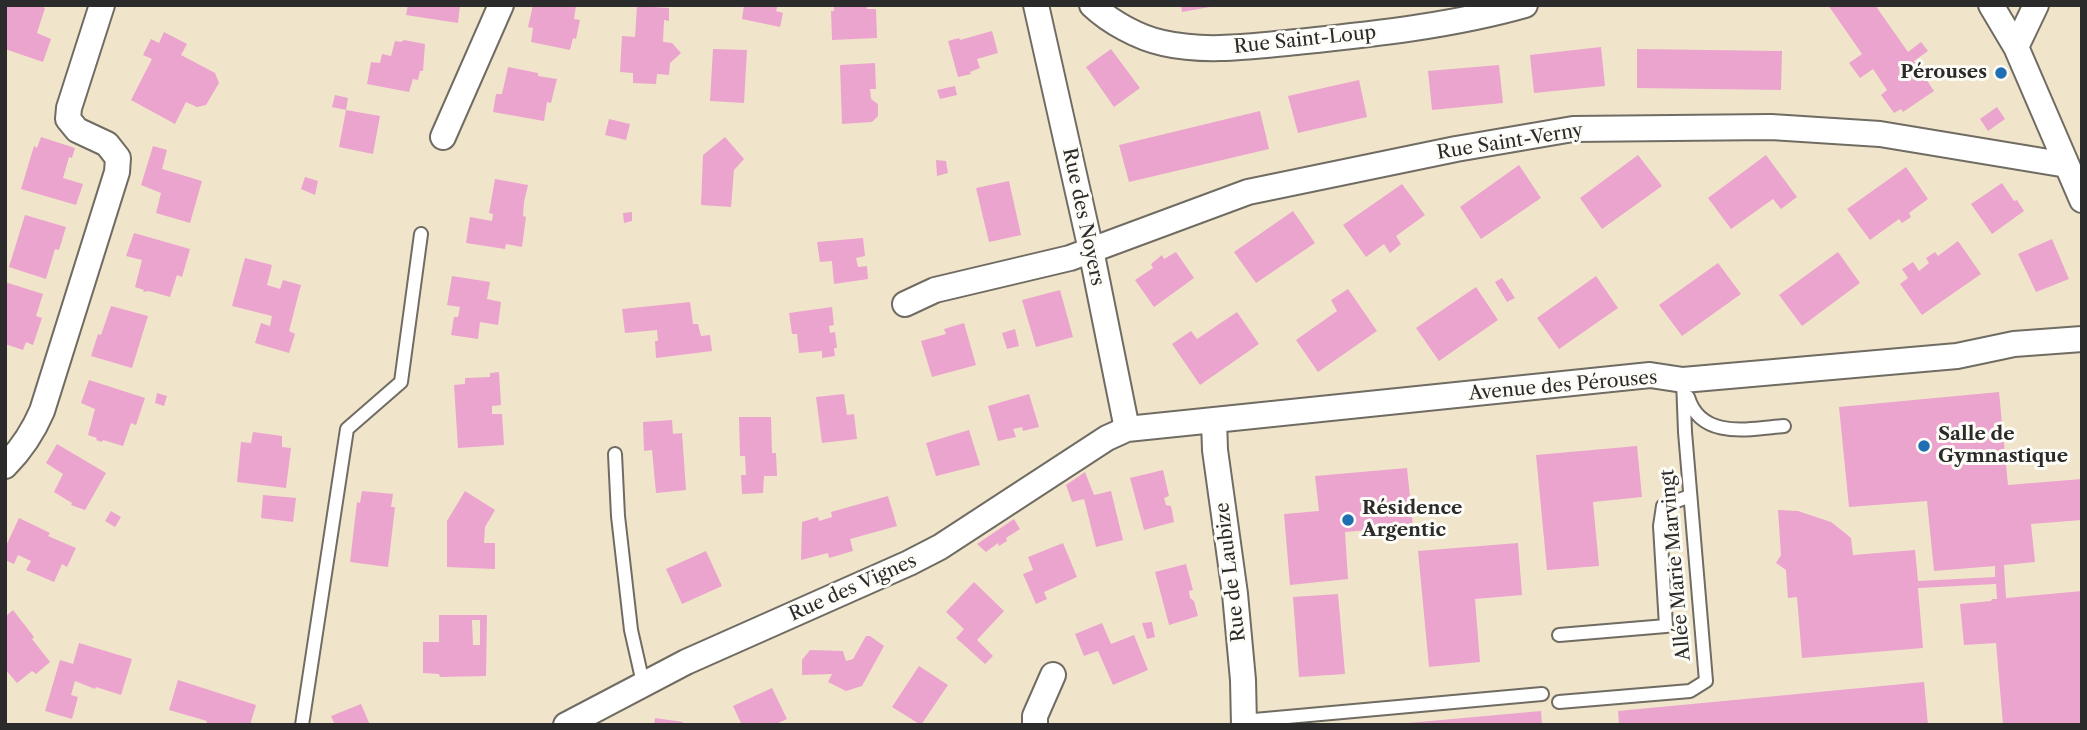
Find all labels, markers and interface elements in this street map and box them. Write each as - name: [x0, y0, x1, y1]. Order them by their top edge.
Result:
- street label: Rue Saint-Loup: [1233, 21, 1377, 59]
- place label: Pérouses: [1900, 62, 1987, 84]
- marker: Pérouses: [1993, 65, 2009, 81]
- street label: Rue Saint-Verny: [1435, 119, 1585, 165]
- street label: Rue des Noyers: [1057, 146, 1109, 288]
- street label: Avenue des Pérouses: [1468, 366, 1658, 406]
- place label: Salle de Gymnastique: [1938, 424, 2068, 468]
- marker: Salle de Gymnastique: [1916, 438, 1932, 454]
- street label: Allée Marie Marvingt: [1656, 468, 1696, 662]
- place label: Résidence Argentic: [1362, 498, 1462, 542]
- street label: Rue de Laubize: [1211, 501, 1251, 643]
- marker: Résidence Argentic: [1340, 512, 1356, 528]
- street label: Rue des Vignes: [786, 550, 920, 626]

